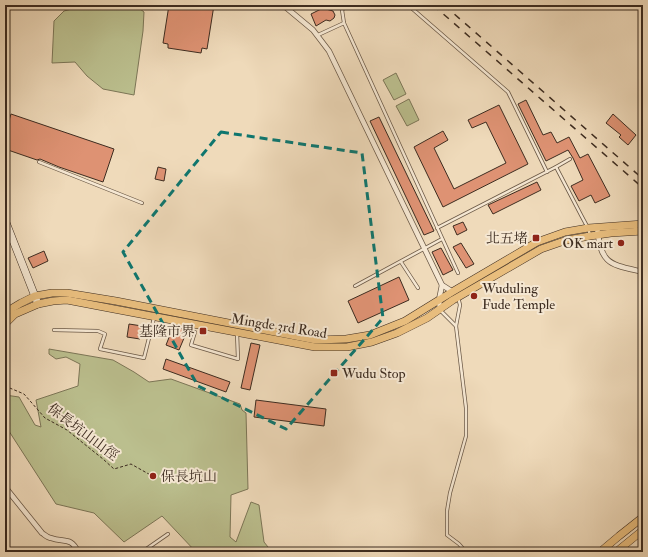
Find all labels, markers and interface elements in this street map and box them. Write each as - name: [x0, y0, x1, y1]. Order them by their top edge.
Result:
- place label: 北五堵: [486, 230, 528, 247]
- marker: 北五堵: [531, 233, 541, 243]
- place label: OK mart: [563, 235, 613, 252]
- marker: OK mart: [616, 238, 626, 248]
- place label: Wuduling Fude Temple: [481, 280, 555, 314]
- marker: Wuduling Fude Temple: [469, 291, 479, 301]
- street label: Mingde 3rd Road: [230, 310, 328, 342]
- place label: 基隆市界: [139, 323, 195, 340]
- marker: 基隆市界: [198, 326, 208, 336]
- place label: Wudu Stop: [341, 365, 406, 383]
- marker: Wudu Stop: [329, 368, 339, 378]
- street label: 保長坑山山徑: [44, 400, 122, 464]
- place label: 保長坑山: [161, 468, 217, 485]
- marker: 保長坑山: [148, 471, 158, 481]

